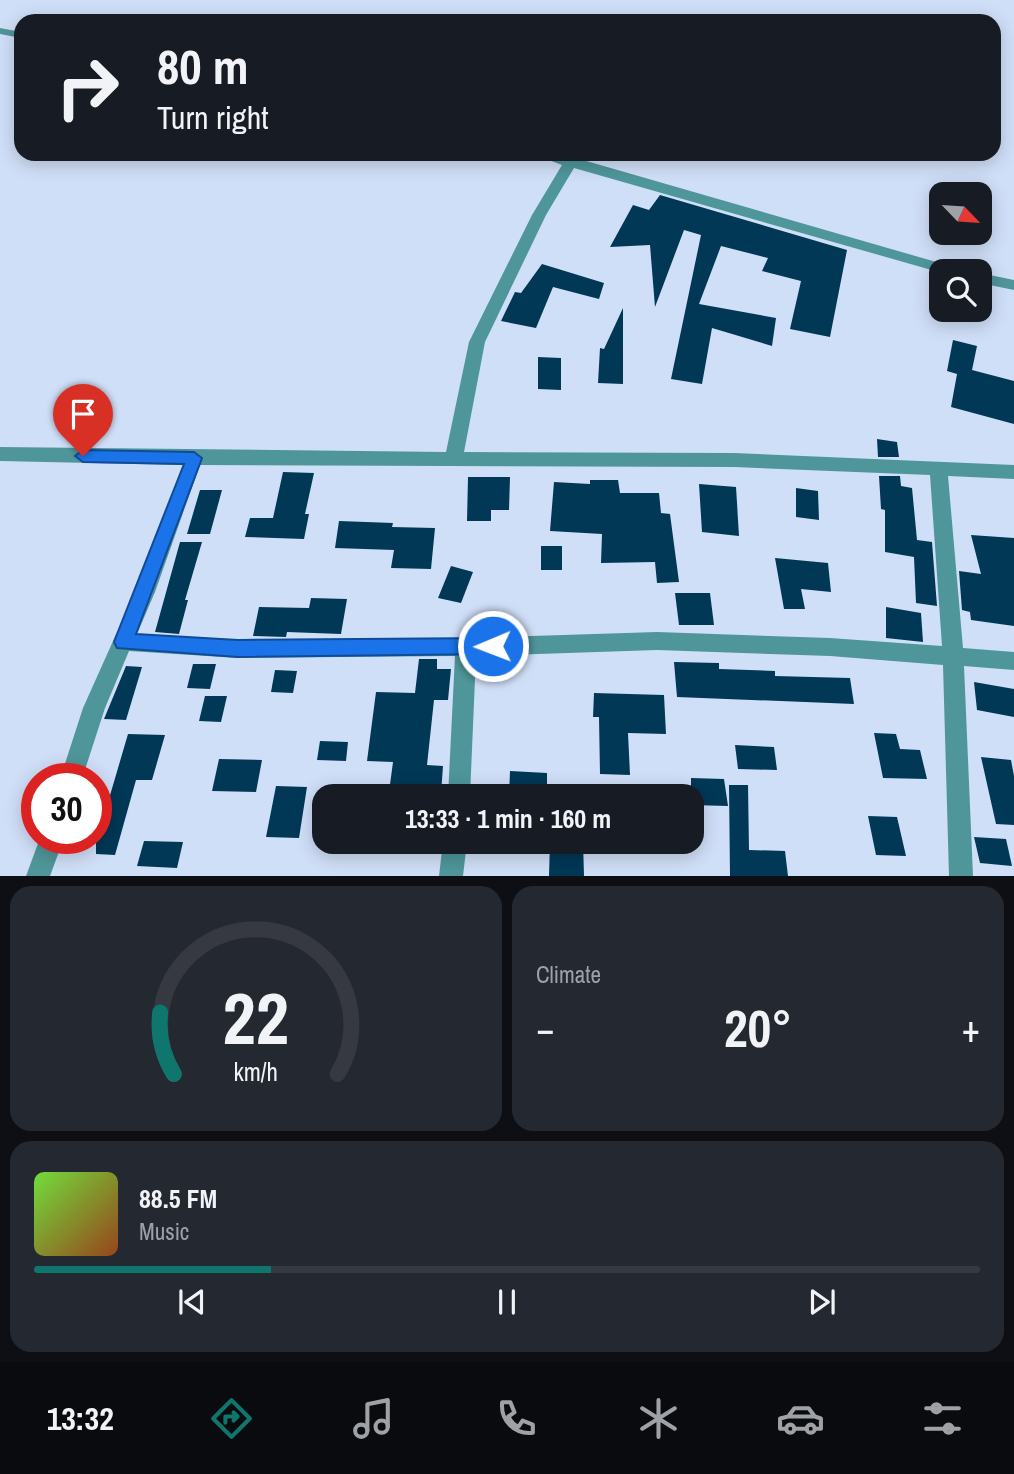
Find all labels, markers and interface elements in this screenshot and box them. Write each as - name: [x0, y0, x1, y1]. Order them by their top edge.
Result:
- text: 80 m: [157, 33, 249, 99]
- icon: right: [42, 42, 133, 133]
- text: Turn right: [157, 96, 269, 139]
- north arrow: [929, 182, 992, 245]
- map controls: [929, 182, 992, 322]
- button: search: [929, 259, 992, 322]
- pin: [53, 384, 113, 456]
- icon: arrive: [64, 395, 102, 433]
- position arrow: [456, 609, 530, 683]
- speed limit sign: 30: [21, 763, 112, 854]
- text: 13:33 · 1 min · 160 m: [405, 801, 611, 836]
- text: Climate: [536, 959, 601, 990]
- text: 22: [223, 970, 289, 1068]
- text: 20°: [724, 993, 792, 1063]
- text: −: [536, 1003, 554, 1054]
- text: +: [962, 1003, 980, 1054]
- text: km/h: [234, 1055, 278, 1089]
- text: 88.5 FM: [139, 1181, 217, 1216]
- text: Music: [139, 1216, 189, 1247]
- icon: previous: [173, 1283, 211, 1321]
- icon: pause: [488, 1283, 526, 1321]
- icon: next: [803, 1283, 841, 1321]
- icon: directions: [207, 1394, 256, 1443]
- icon: music: [349, 1394, 398, 1443]
- icon: phone: [492, 1394, 541, 1443]
- icon: climate: [634, 1394, 683, 1443]
- icon: car: [776, 1394, 825, 1443]
- icon: filters: [918, 1394, 967, 1443]
- text: 13:32: [47, 1397, 114, 1440]

